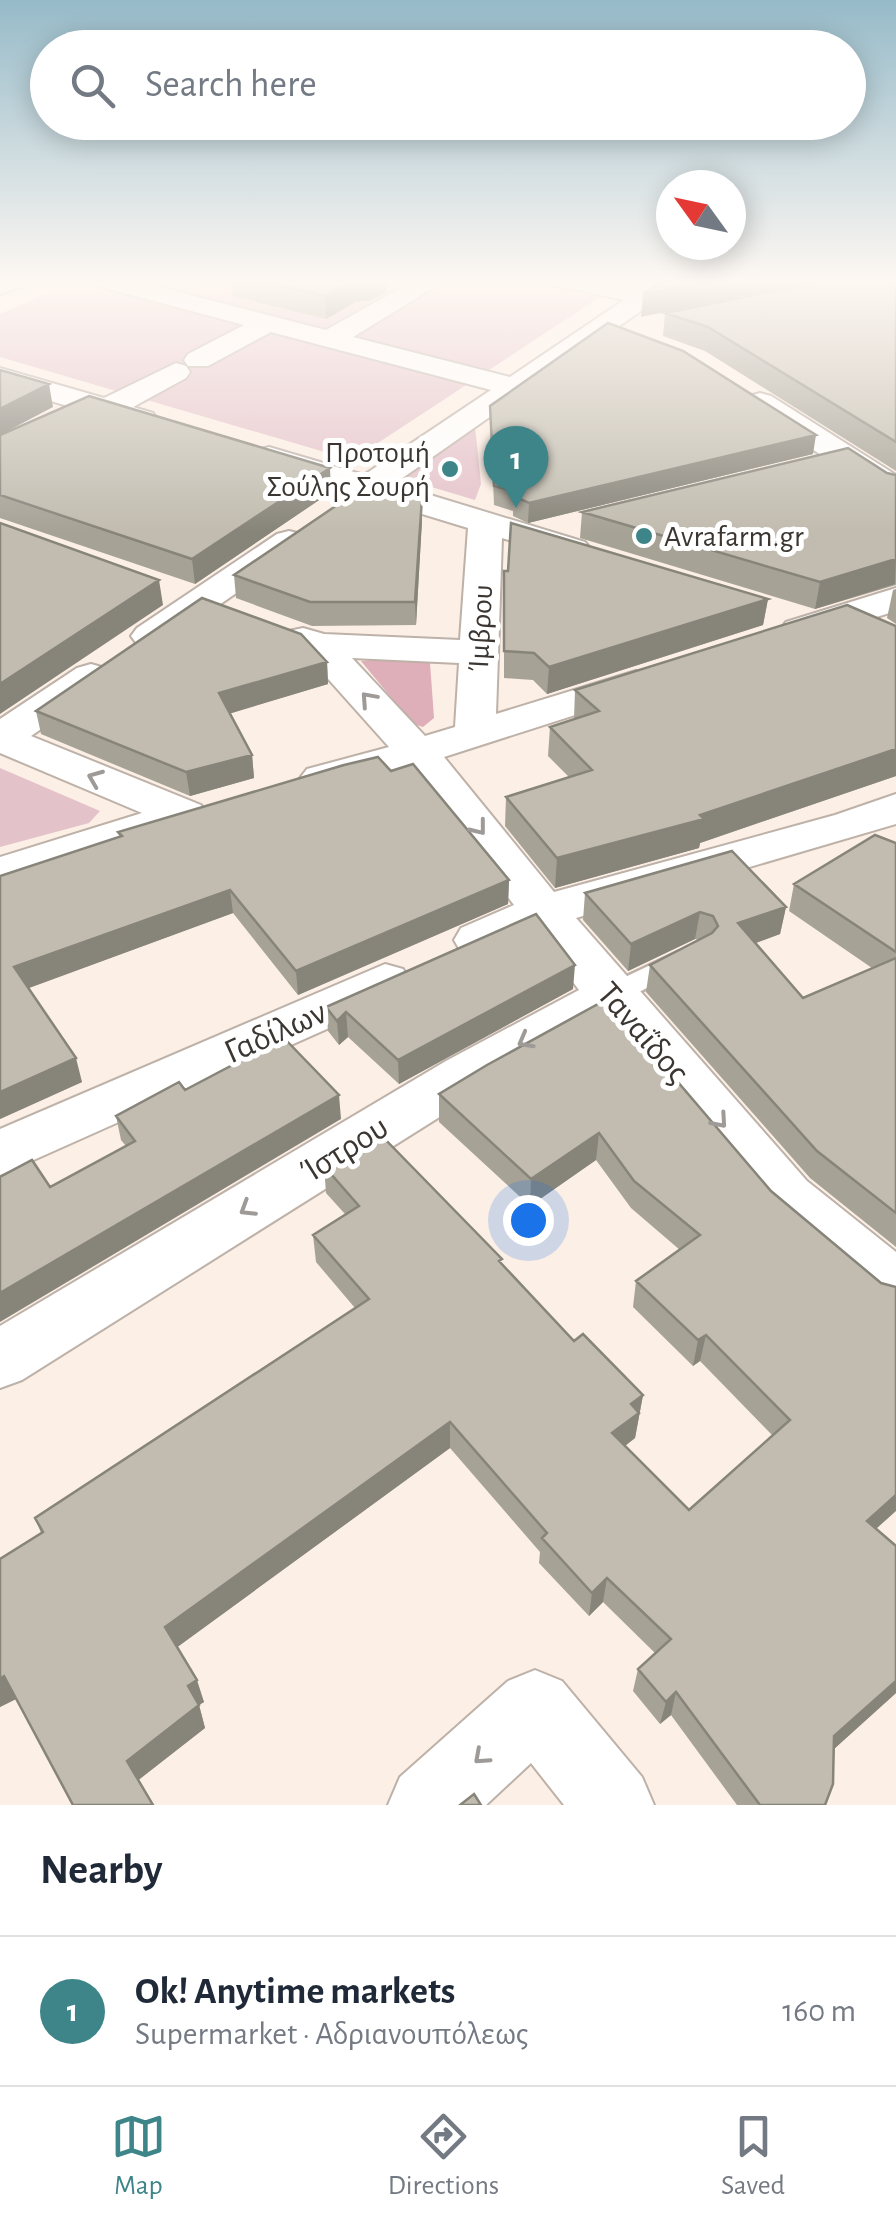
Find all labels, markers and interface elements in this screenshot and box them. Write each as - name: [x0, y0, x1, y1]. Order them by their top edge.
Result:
- search box: [30, 30, 866, 140]
- icon: search: [65, 58, 120, 113]
- text: Search here: [145, 66, 317, 104]
- north arrow: [656, 170, 746, 260]
- pin: 1: [484, 426, 548, 508]
- place label: Προτομή Σούλης Σουρή: [267, 438, 430, 502]
- marker: Προτομή Σούλης Σουρή: [439, 458, 461, 480]
- place label: Avrafarm.gr: [664, 522, 804, 552]
- marker: Avrafarm.gr: [633, 525, 655, 547]
- street label: Ίμβρου: [464, 584, 498, 672]
- one-way arrow: [362, 692, 380, 711]
- one-way arrow: [87, 769, 105, 789]
- one-way arrow: [467, 816, 485, 834]
- street label: Ταναΐδος: [590, 976, 696, 1090]
- street label: Γαδίλων: [219, 995, 332, 1070]
- one-way arrow: [518, 1029, 536, 1049]
- street label: Ίστρου: [295, 1109, 395, 1189]
- one-way arrow: [709, 1109, 727, 1128]
- your location: [503, 1195, 554, 1246]
- one-way arrow: [239, 1197, 257, 1216]
- one-way arrow: [474, 1745, 493, 1763]
- text: Nearby: [40, 1849, 163, 1891]
- text: Ok! Anytime markets: [135, 1973, 455, 2011]
- text: 1: [67, 1995, 78, 2027]
- text: 160 m: [782, 1995, 856, 2027]
- text: Supermarket · Αδριανουπόλεως: [135, 2018, 528, 2050]
- tab: Map: [111, 2109, 166, 2203]
- tab: Directions: [388, 2109, 499, 2203]
- tab: Saved: [721, 2109, 785, 2203]

